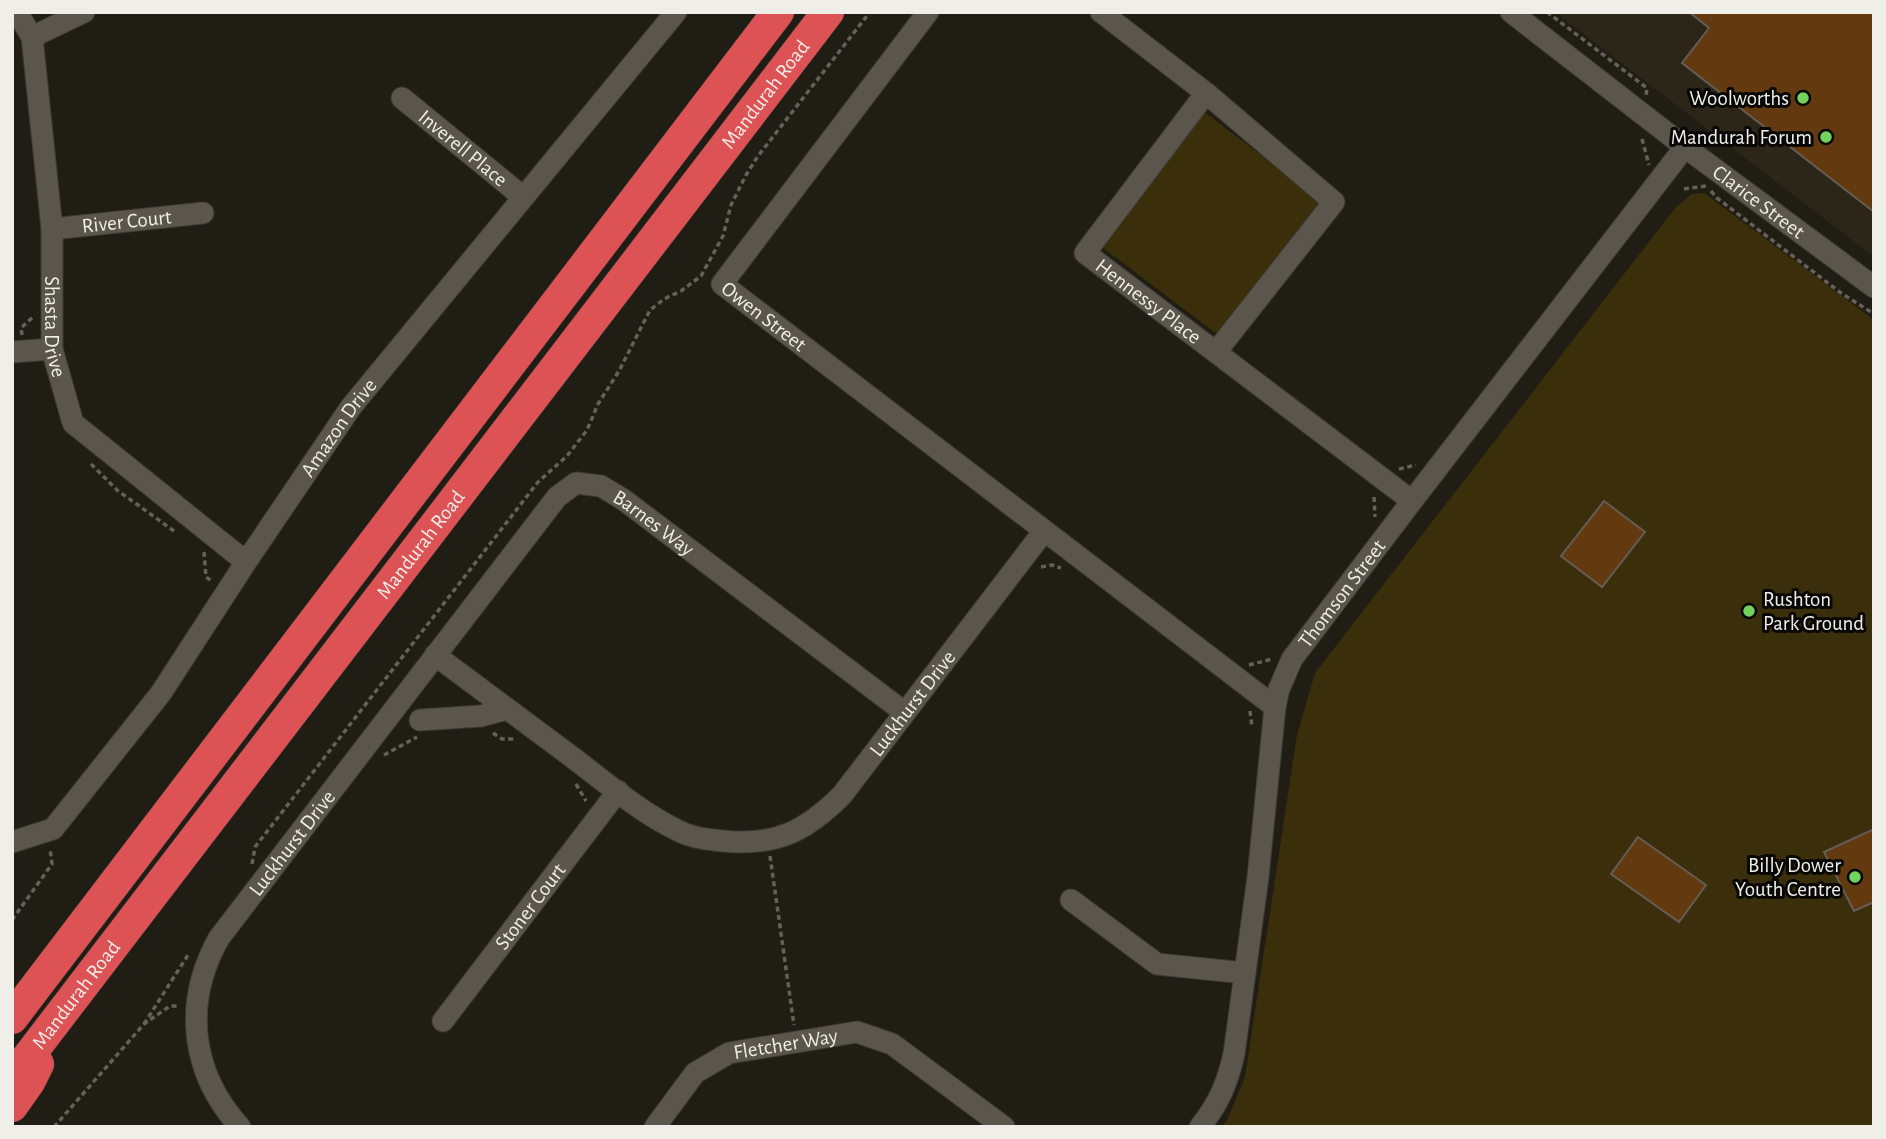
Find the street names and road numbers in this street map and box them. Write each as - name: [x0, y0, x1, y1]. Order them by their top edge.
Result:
- street label: Mandurah Road: [717, 36, 814, 153]
- street label: Inverell Place: [414, 106, 511, 191]
- street label: Clarice Street: [1709, 161, 1808, 243]
- street label: River Court: [81, 206, 173, 237]
- street label: Hennessy Place: [1092, 255, 1205, 348]
- street label: Shasta Drive: [41, 276, 69, 380]
- street label: Owen Street: [717, 278, 810, 356]
- street label: Amazon Drive: [297, 375, 381, 481]
- street label: Mandurah Road: [373, 486, 469, 603]
- street label: Barnes Way: [610, 486, 698, 560]
- street label: Thomson Street: [1294, 536, 1390, 652]
- street label: Luckhurst Drive: [866, 647, 959, 760]
- street label: Luckhurst Drive: [245, 786, 339, 900]
- street label: Stoner Court: [491, 860, 570, 954]
- street label: Mandurah Road: [28, 937, 124, 1053]
- street label: Fletcher Way: [732, 1025, 839, 1063]

